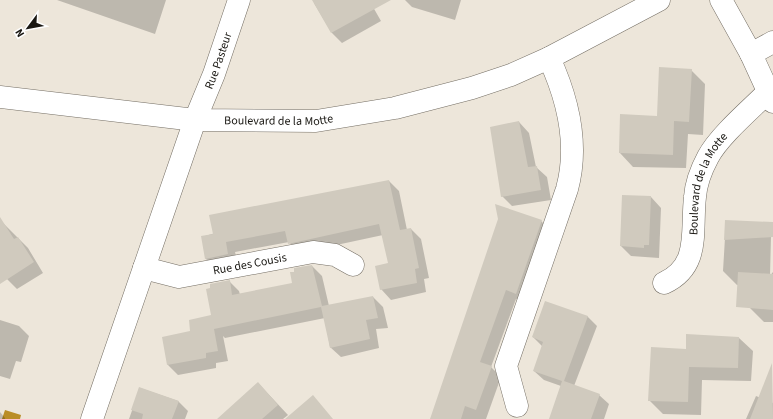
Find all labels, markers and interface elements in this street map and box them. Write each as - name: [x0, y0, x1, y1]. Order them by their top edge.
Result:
- north arrow: [8, 8, 48, 48]
- text: N: [12, 26, 28, 40]
- street label: Rue Pasteur: [200, 29, 236, 92]
- street label: Boulevard de la Motte: [224, 110, 334, 130]
- street label: Boulevard de la Motte: [685, 129, 731, 236]
- street label: Rue des Cousis: [211, 249, 288, 279]

